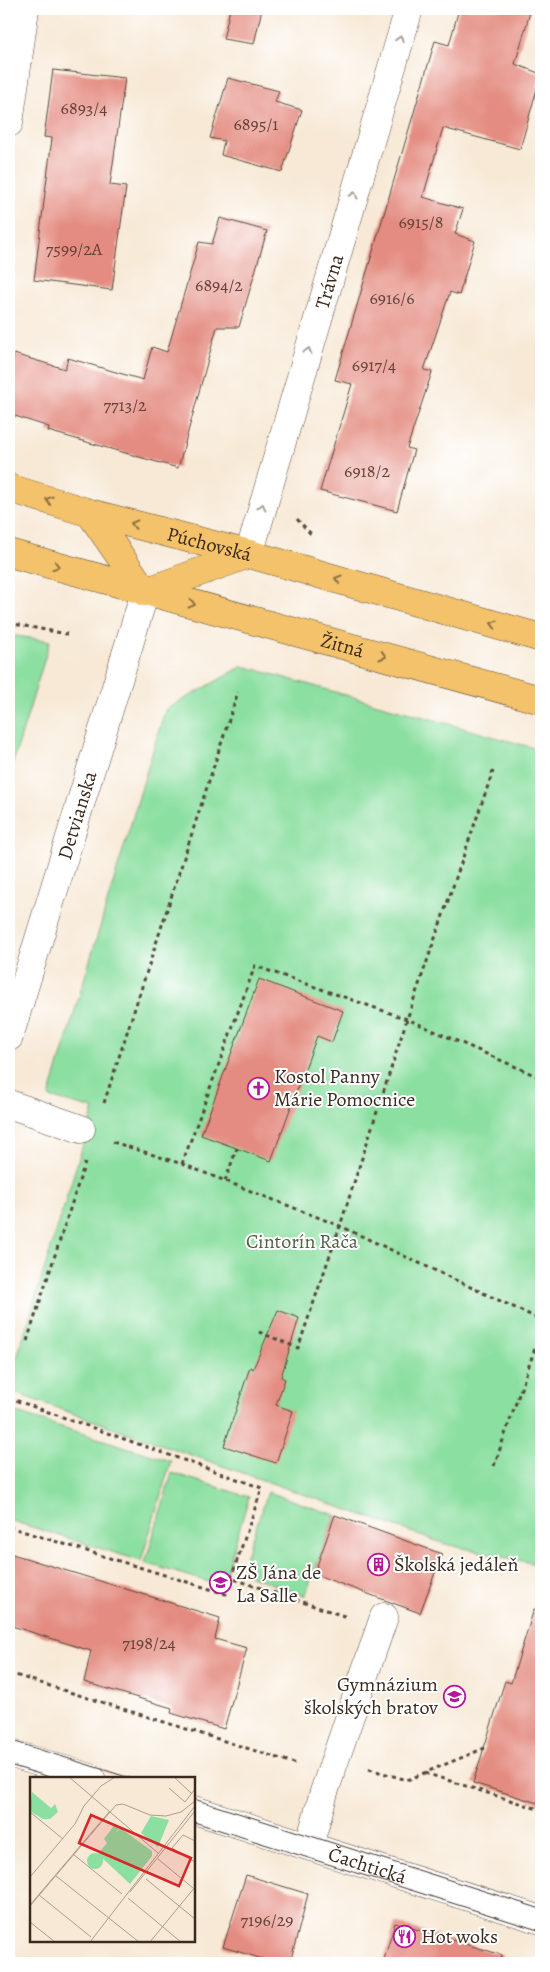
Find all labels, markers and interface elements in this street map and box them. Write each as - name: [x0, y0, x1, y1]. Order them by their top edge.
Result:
- one-way arrow: [394, 35, 405, 44]
- house number: 6893/4: [61, 96, 107, 120]
- house number: 6895/1: [233, 112, 279, 136]
- one-way arrow: [349, 192, 359, 200]
- house number: 6915/8: [398, 210, 444, 234]
- house number: 7599/2A: [46, 237, 103, 261]
- street label: Trávna: [309, 250, 351, 312]
- house number: 6894/2: [195, 273, 243, 297]
- house number: 6916/6: [369, 286, 415, 310]
- one-way arrow: [303, 347, 313, 356]
- house number: 6917/4: [352, 353, 396, 377]
- house number: 7713/2: [103, 393, 147, 417]
- house number: 6918/2: [344, 459, 390, 483]
- one-way arrow: [46, 496, 54, 506]
- one-way arrow: [257, 503, 267, 512]
- one-way arrow: [129, 519, 138, 530]
- street label: Púchovská: [164, 520, 255, 568]
- one-way arrow: [51, 561, 59, 571]
- one-way arrow: [335, 575, 343, 585]
- one-way arrow: [188, 598, 196, 609]
- one-way arrow: [491, 620, 499, 630]
- street label: Žitná: [318, 627, 368, 665]
- one-way arrow: [378, 650, 386, 660]
- street label: Detvianska: [51, 767, 104, 863]
- place label: Kostol Panny Márie Pomocnice: [274, 1063, 415, 1113]
- church icon: Kostol Panny Márie Pomocnice: [246, 1076, 270, 1100]
- park label: Cintorín Rača: [246, 1228, 359, 1255]
- place label: Školská jedáleň: [394, 1551, 519, 1578]
- building icon: Školská jedáleň: [366, 1552, 390, 1576]
- place label: ZŠ Jána de La Salle: [236, 1559, 321, 1609]
- school or university icon: ZŠ Jána de La Salle: [208, 1571, 232, 1595]
- house number: 7198/24: [122, 1631, 176, 1655]
- place label: Gymnázium školských bratov: [304, 1671, 439, 1721]
- school or university icon: Gymnázium školských bratov: [442, 1684, 466, 1708]
- inset map: [30, 1777, 195, 1942]
- street label: Čachtická: [325, 1840, 410, 1891]
- house number: 7196/29: [241, 1908, 293, 1932]
- place label: Hot woks: [421, 1923, 498, 1950]
- restaurant icon: Hot woks: [393, 1924, 417, 1948]

